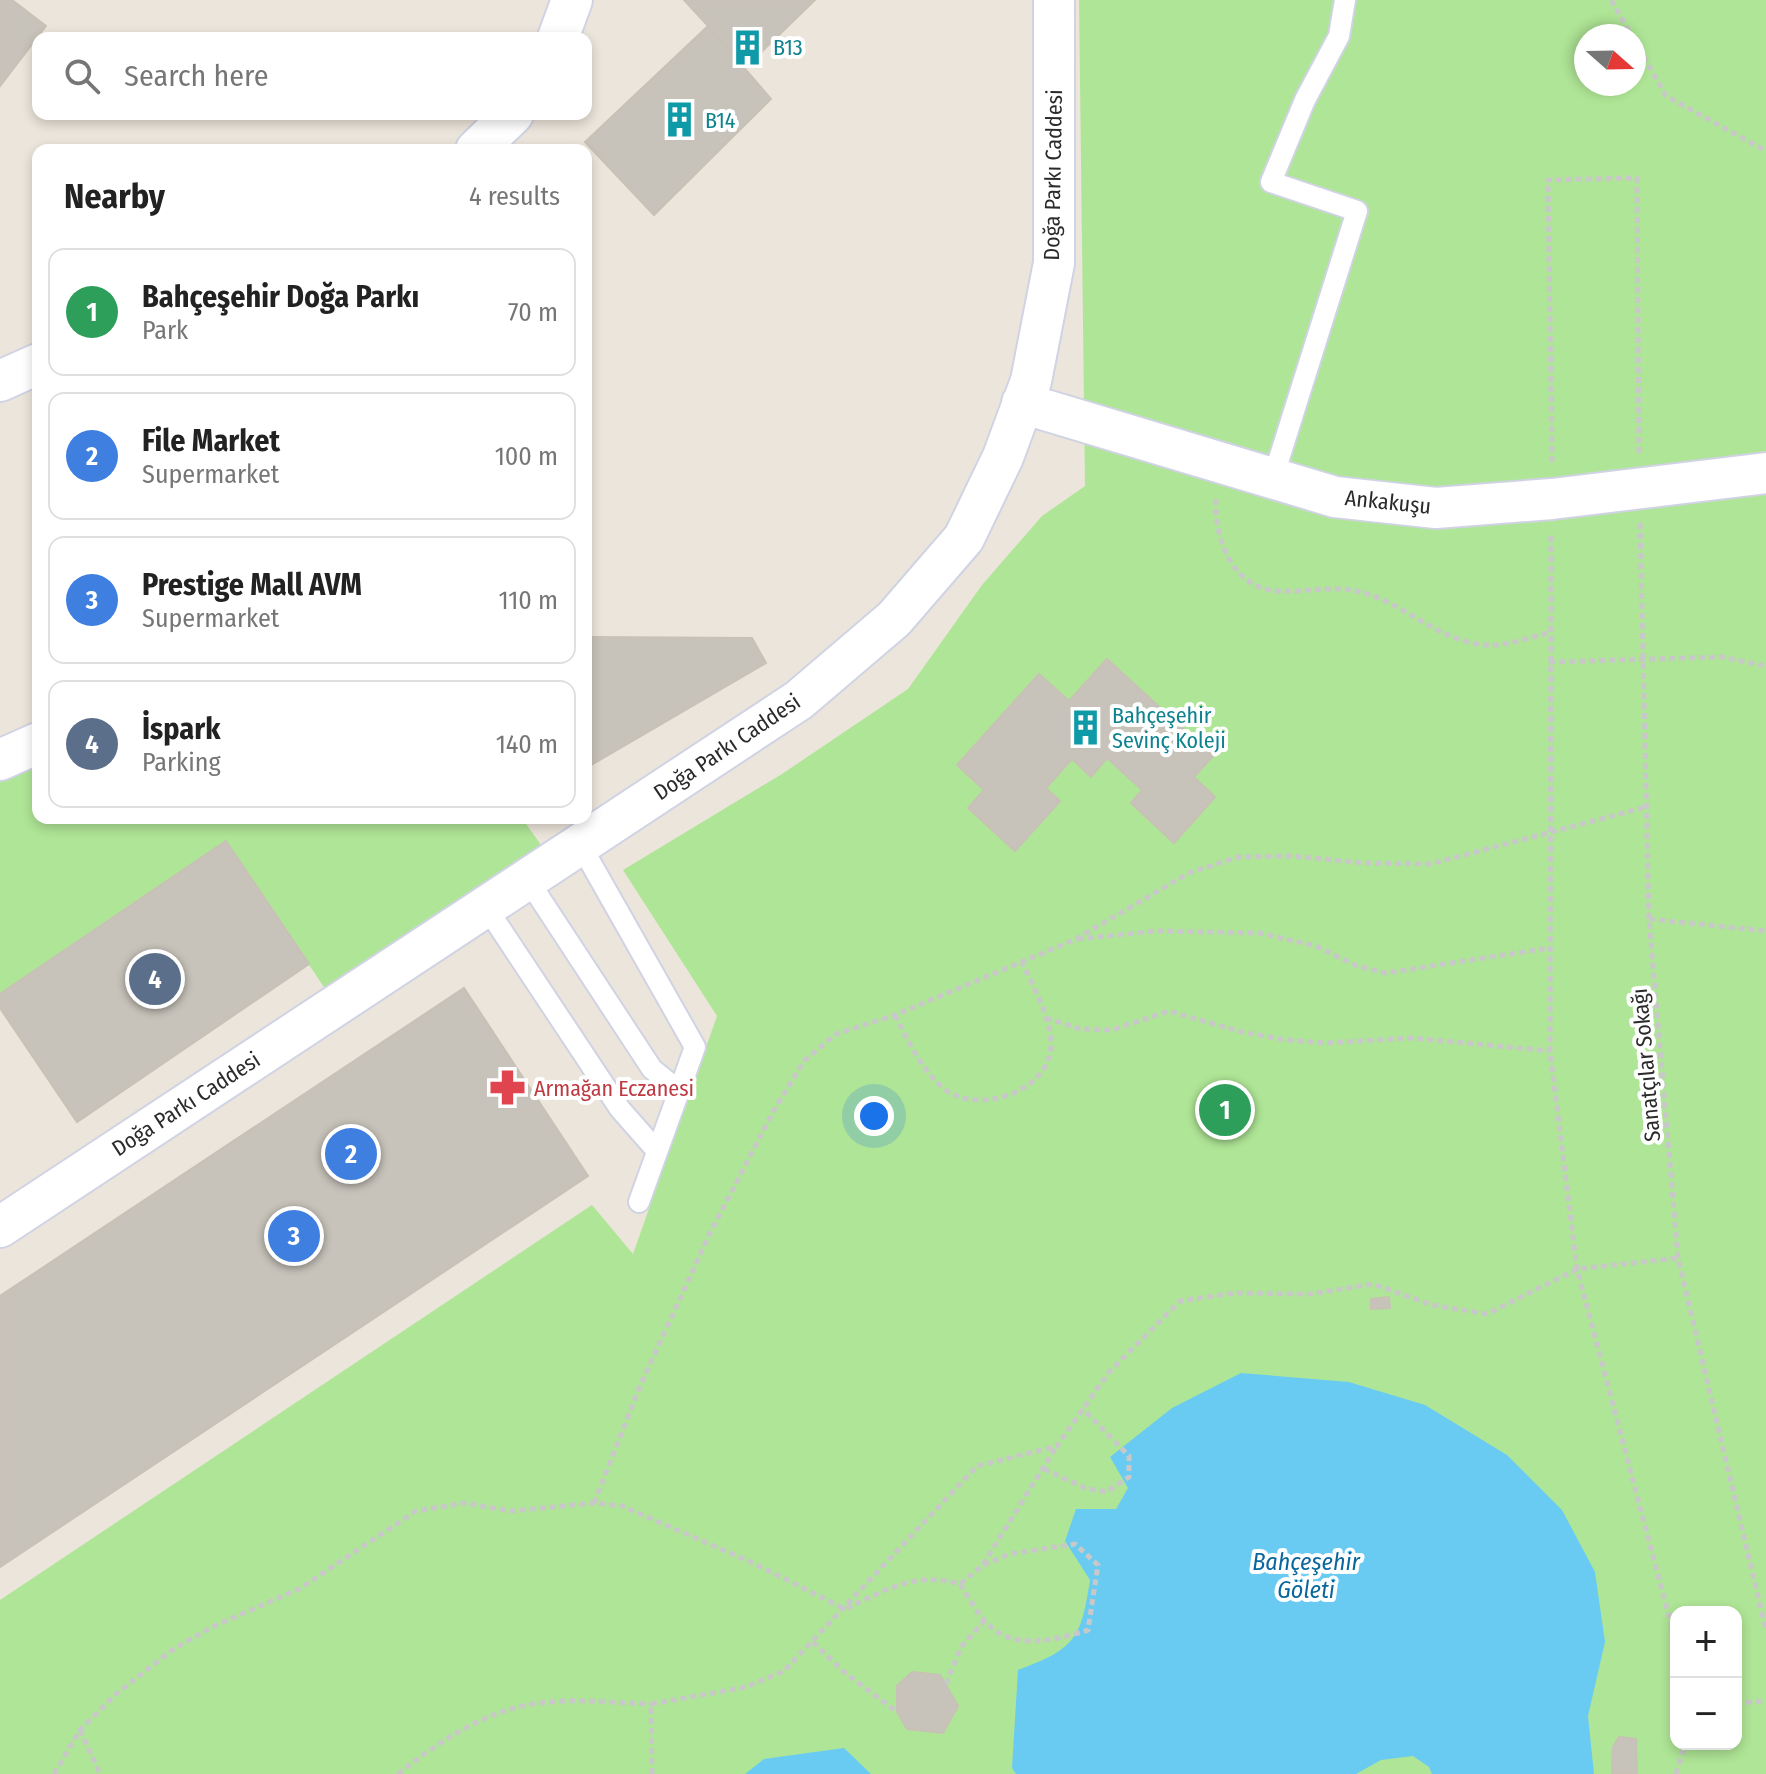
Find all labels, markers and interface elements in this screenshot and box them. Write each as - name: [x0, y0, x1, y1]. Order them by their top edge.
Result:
- north arrow: [1574, 24, 1646, 96]
- building icon: B13: [728, 28, 766, 66]
- search box: [32, 32, 592, 120]
- place label: B13: [773, 34, 803, 61]
- icon: search: [60, 54, 104, 98]
- text: Search here: [124, 58, 269, 94]
- street label: Doğa Parkı Caddesi: [1038, 89, 1068, 261]
- building icon: B14: [660, 101, 698, 139]
- place label: B14: [705, 107, 736, 134]
- text: Nearby: [64, 176, 165, 217]
- text: 4 results: [469, 181, 560, 212]
- text: Bahçeşehir Doğa Parkı: [142, 279, 419, 315]
- text: 1: [87, 297, 98, 328]
- text: 70 m: [508, 297, 558, 328]
- text: Park: [142, 315, 188, 346]
- text: File Market: [142, 423, 280, 459]
- text: 2: [86, 441, 98, 472]
- text: 100 m: [495, 441, 558, 472]
- text: Supermarket: [142, 459, 279, 490]
- street label: Ankakuşu: [1344, 484, 1432, 520]
- text: Prestige Mall AVM: [142, 567, 362, 603]
- text: 3: [86, 585, 98, 616]
- text: 110 m: [498, 585, 558, 616]
- text: Supermarket: [142, 603, 279, 634]
- street label: Doğa Parkı Caddesi: [649, 688, 805, 806]
- place label: Bahçeşehir Sevinç Koleji: [1112, 702, 1226, 754]
- building icon: Bahçeşehir Sevinç Koleji: [1067, 709, 1105, 747]
- text: İspark: [142, 711, 220, 747]
- text: 4: [85, 729, 99, 760]
- text: 140 m: [496, 729, 558, 760]
- text: Parking: [142, 747, 221, 778]
- pin: 4: [129, 949, 181, 1009]
- street label: Sanatçılar Sokağı: [1626, 987, 1666, 1143]
- street label: Doğa Parkı Caddesi: [107, 1046, 265, 1162]
- pharmacy icon: Armağan Eczanesi: [489, 1069, 527, 1107]
- place label: Armağan Eczanesi: [534, 1075, 694, 1102]
- pin: 1: [1199, 1080, 1251, 1140]
- your location: [854, 1096, 894, 1136]
- pin: 2: [325, 1124, 377, 1184]
- pin: 3: [268, 1206, 320, 1266]
- water label: Bahçeşehir Göleti: [1252, 1548, 1361, 1604]
- map controls: [1670, 1606, 1742, 1750]
- button: +: [1670, 1606, 1742, 1678]
- button: −: [1670, 1678, 1742, 1750]

